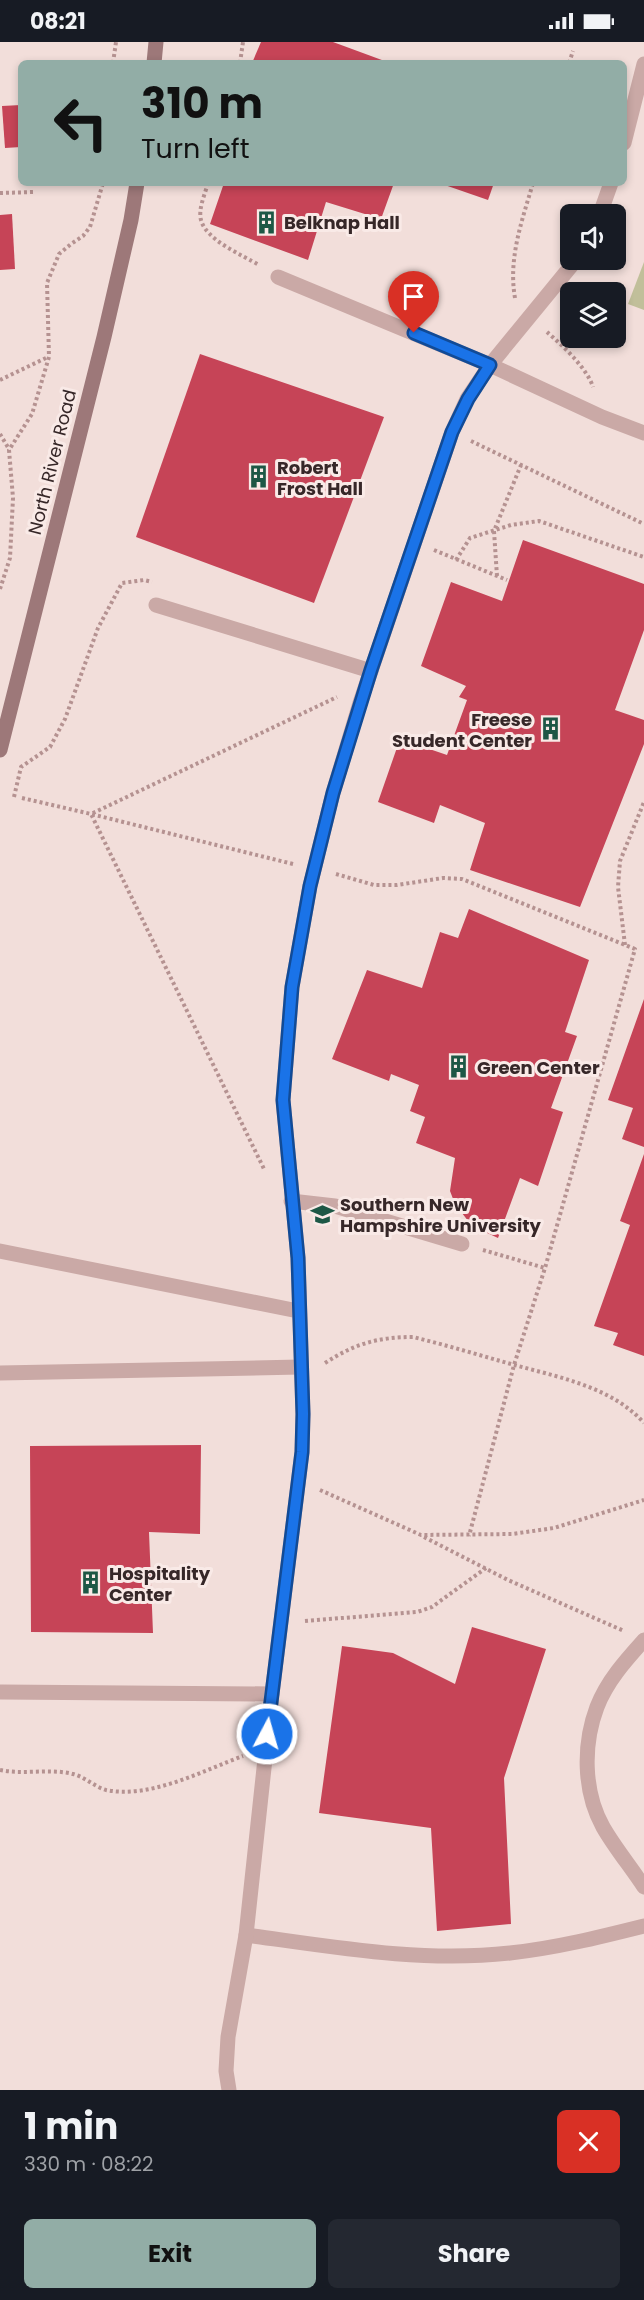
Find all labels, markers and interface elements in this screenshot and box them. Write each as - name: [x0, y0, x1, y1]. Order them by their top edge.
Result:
- text: 08:21: [30, 6, 86, 37]
- text: 310 m: [141, 74, 263, 133]
- icon: left: [42, 84, 120, 162]
- text: Turn left: [141, 130, 250, 167]
- map controls: [560, 204, 626, 348]
- button: sound: [560, 204, 626, 270]
- building icon: Belknap Hall: [253, 209, 279, 235]
- place label: Belknap Hall: [284, 210, 400, 235]
- pin: [388, 271, 439, 333]
- icon: arrive: [397, 280, 430, 313]
- button: layers: [560, 282, 626, 348]
- street label: North River Road: [22, 387, 82, 537]
- place label: Robert Frost Hall: [277, 455, 363, 501]
- building icon: Robert Frost Hall: [246, 464, 272, 490]
- place label: Freese Student Center: [392, 707, 532, 753]
- building icon: Freese Student Center: [537, 716, 563, 742]
- building icon: Green Center: [446, 1054, 472, 1080]
- place label: Green Center: [477, 1055, 600, 1080]
- place label: Southern New Hampshire University: [340, 1192, 542, 1238]
- school or university icon: Southern New Hampshire University: [309, 1201, 335, 1227]
- place label: Hospitality Center: [109, 1561, 211, 1607]
- building icon: Hospitality Center: [78, 1570, 104, 1596]
- position arrow: [235, 1702, 299, 1766]
- text: 1 min: [24, 2101, 118, 2152]
- button: close: [557, 2110, 620, 2173]
- text: 330 m · 08:22: [24, 2150, 153, 2178]
- button: Exit: [24, 2219, 316, 2288]
- button: Share: [328, 2219, 620, 2288]

